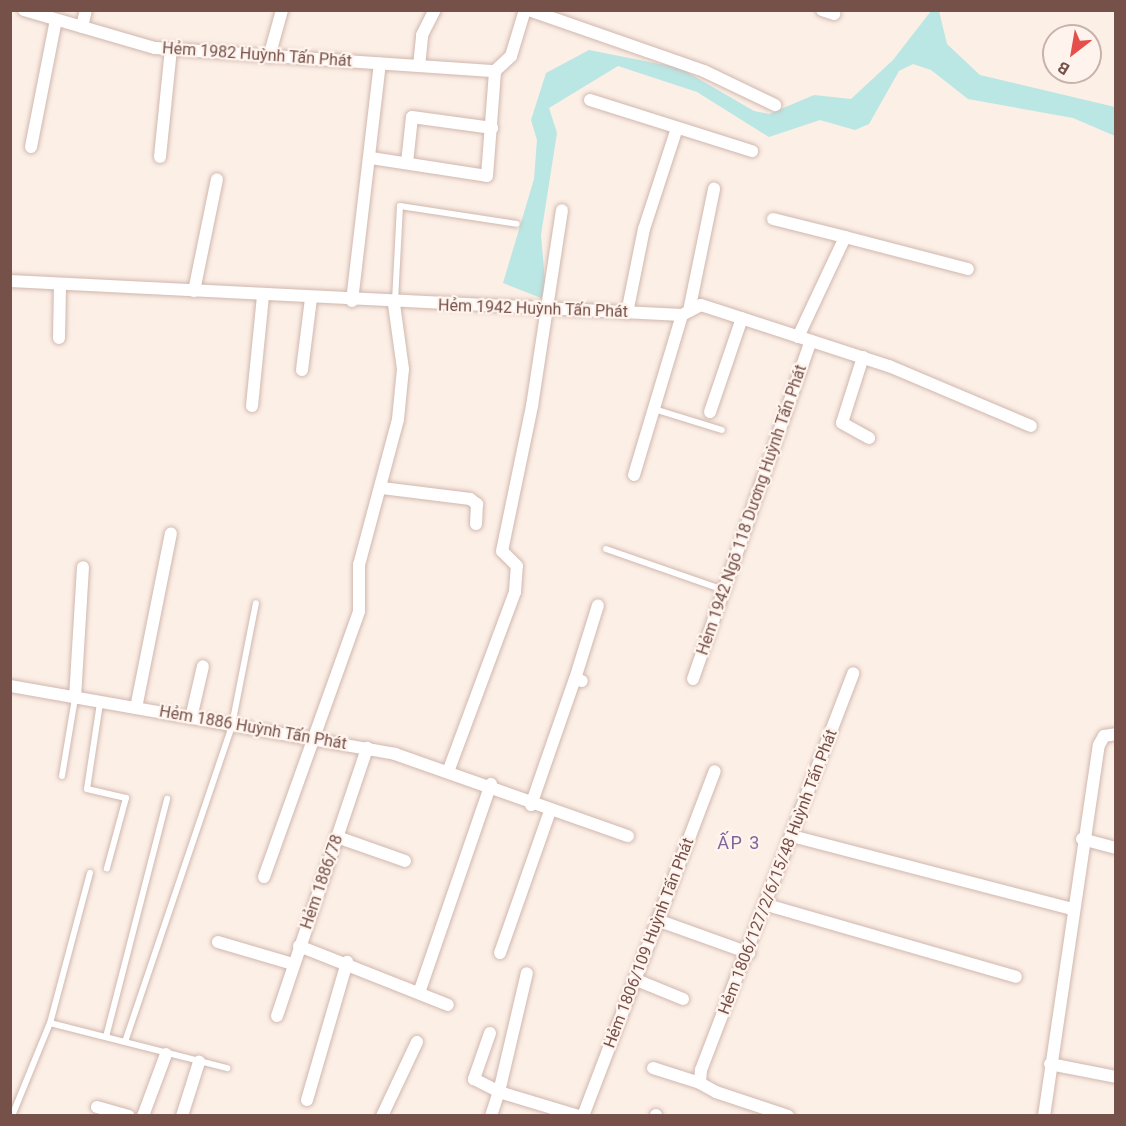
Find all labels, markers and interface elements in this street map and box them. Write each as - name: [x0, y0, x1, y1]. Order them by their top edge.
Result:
- north arrow: [1042, 24, 1102, 84]
- street label: Hẻm 1982 Huỳnh Tấn Phát: [161, 39, 353, 71]
- text: B: [1054, 57, 1073, 79]
- street label: Hẻm 1942 Huỳnh Tấn Phát: [438, 296, 628, 322]
- street label: Hẻm 1942 Ngõ 118 Dương Huỳnh Tấn Phát: [693, 362, 811, 658]
- street label: Hẻm 1886 Huỳnh Tấn Phát: [158, 702, 348, 754]
- street label: Hẻm 1806/127/2/6/15/48 Huỳnh Tấn Phát: [715, 727, 841, 1017]
- street label: Hẻm 1886/78: [297, 832, 347, 932]
- district label: ẤP 3: [717, 832, 761, 854]
- street label: Hẻm 1806/109 Huỳnh Tấn Phát: [600, 835, 698, 1051]

